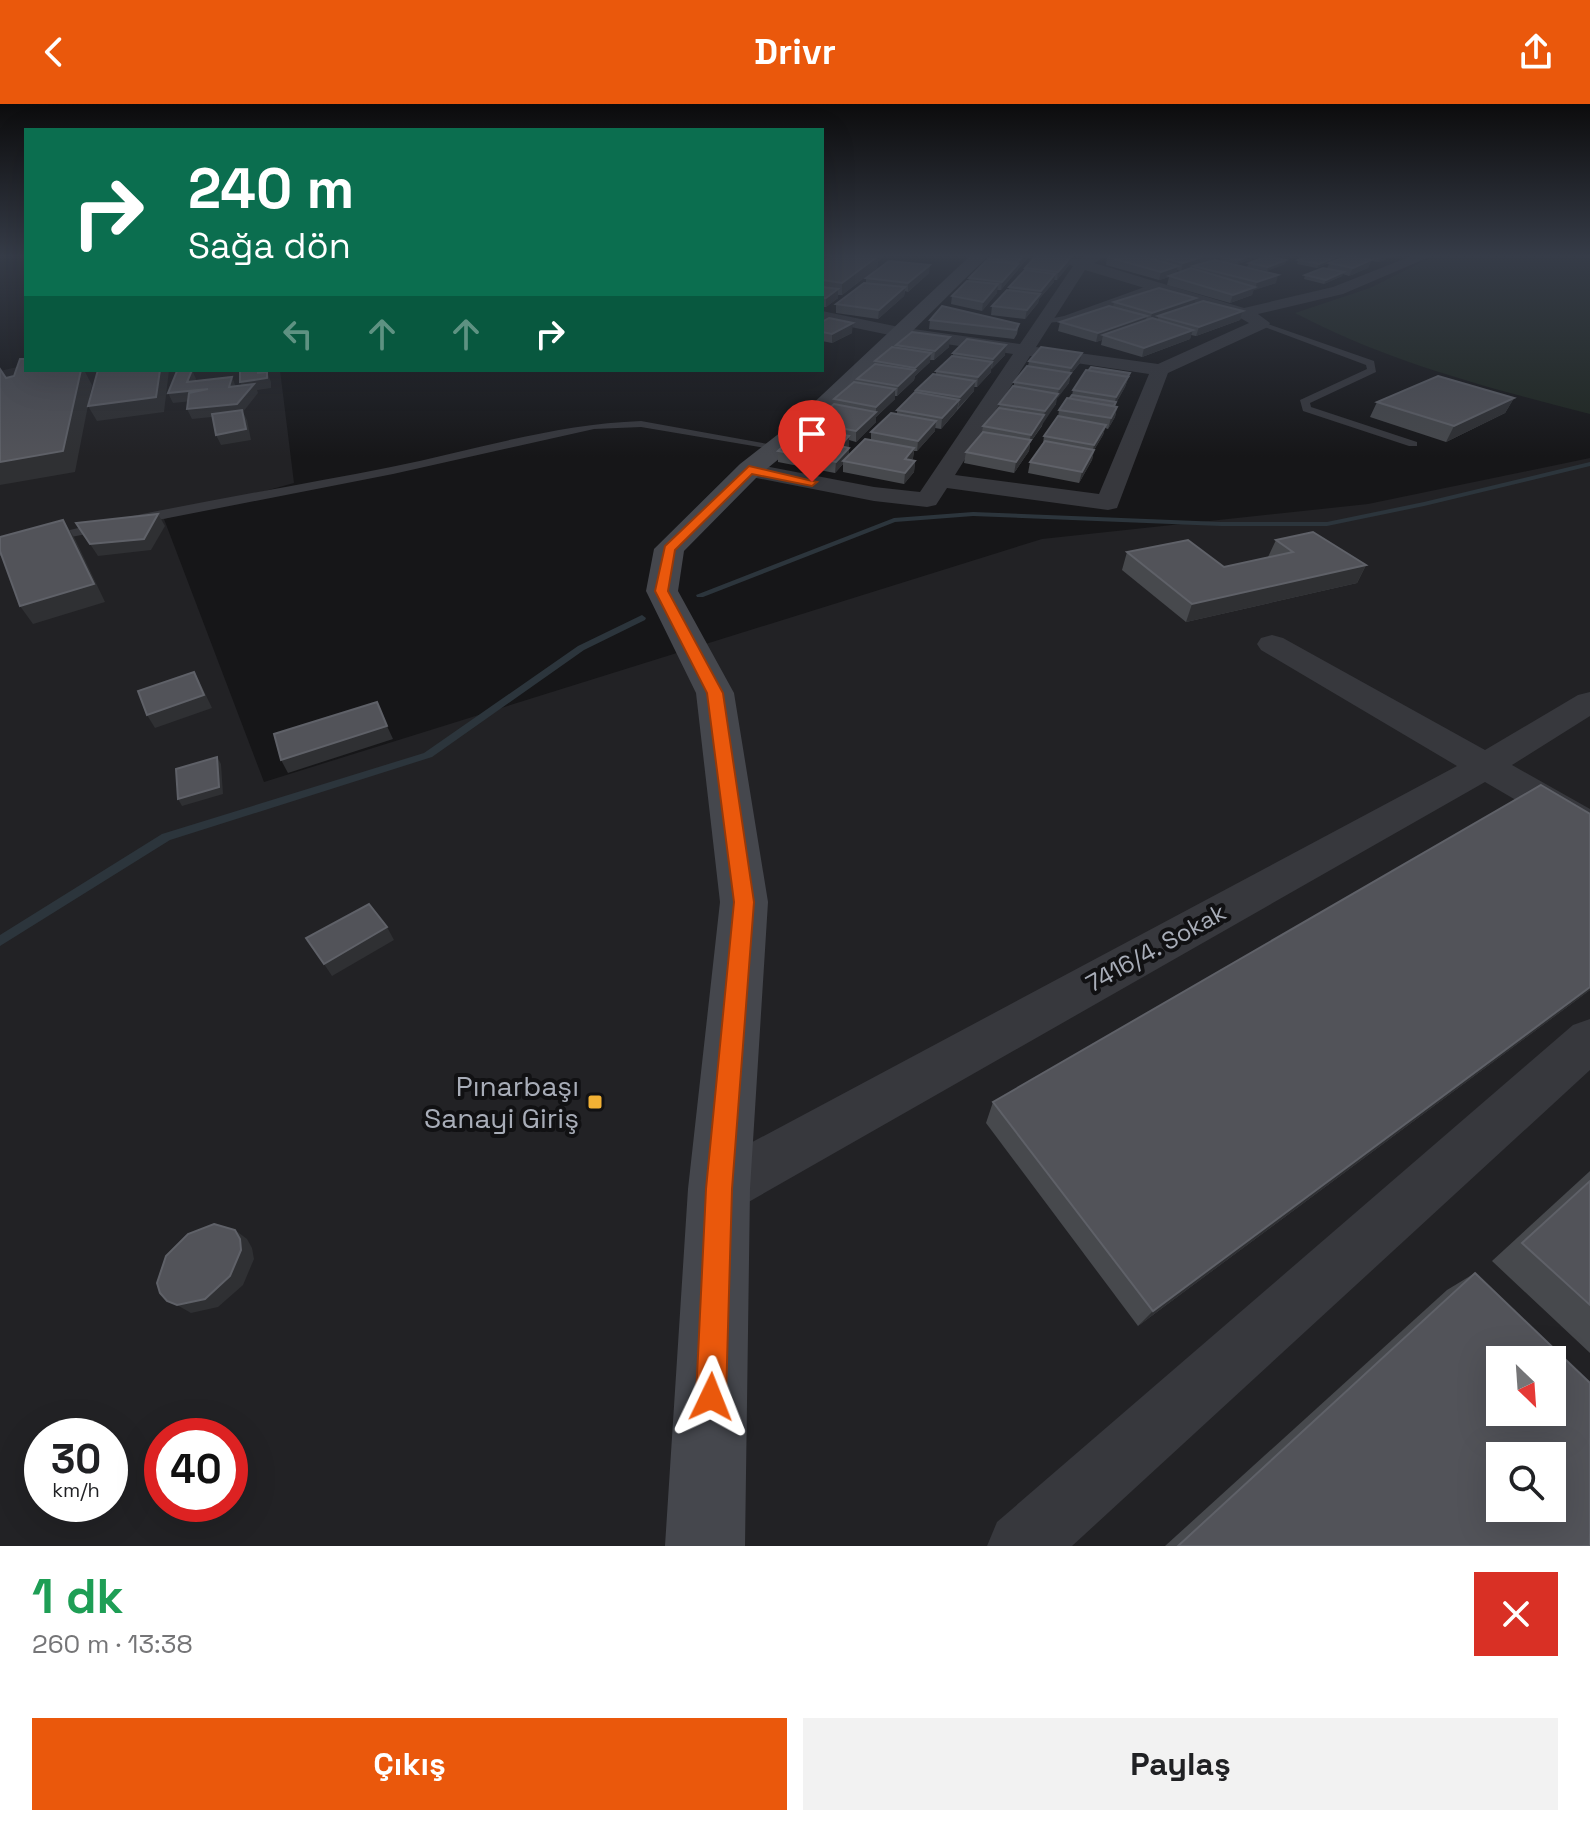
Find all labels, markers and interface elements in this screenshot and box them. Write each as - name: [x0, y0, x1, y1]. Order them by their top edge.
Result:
- text: Drivr: [754, 29, 836, 75]
- icon: back: [32, 30, 76, 74]
- icon: share: [1514, 30, 1558, 74]
- text: 240 m: [188, 153, 354, 224]
- icon: right: [56, 160, 160, 264]
- text: Sağa dön: [188, 223, 351, 269]
- icon: left: [276, 312, 320, 356]
- icon: ahead: [360, 312, 404, 356]
- icon: ahead: [444, 312, 488, 356]
- icon: right: [528, 312, 572, 356]
- pin: [778, 400, 846, 482]
- icon: arrive: [790, 412, 834, 456]
- street label: 7416/4. Sokak: [1080, 896, 1231, 999]
- place label: Pınarbaşı Sanayi Giriş: [424, 1068, 579, 1136]
- marker: Pınarbaşı Sanayi Giriş: [586, 1093, 604, 1111]
- north arrow: [1486, 1346, 1566, 1426]
- map controls: [1486, 1346, 1566, 1522]
- position arrow: [669, 1355, 753, 1439]
- speed limit sign: 40: [144, 1418, 248, 1522]
- text: 30: [51, 1434, 101, 1485]
- button: search: [1486, 1442, 1566, 1522]
- text: km/h: [52, 1477, 100, 1503]
- text: 1 dk: [32, 1566, 124, 1627]
- button: close: [1474, 1572, 1558, 1656]
- text: 260 m · 13:38: [32, 1627, 193, 1661]
- button: Çıkış: [32, 1718, 787, 1810]
- button: Paylaş: [803, 1718, 1558, 1810]

